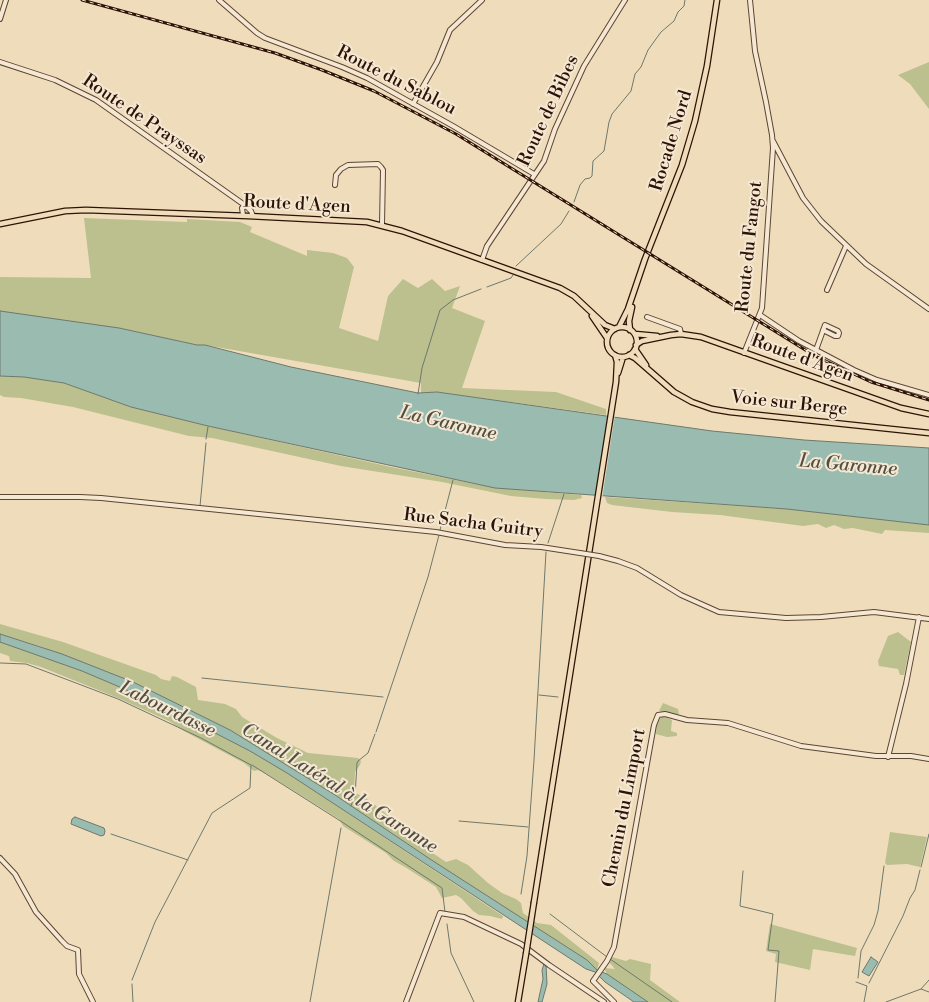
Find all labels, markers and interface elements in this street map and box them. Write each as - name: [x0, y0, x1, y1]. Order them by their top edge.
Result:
- street label: Route du Sablou: [333, 42, 459, 120]
- street label: Route de Bibes: [514, 52, 584, 170]
- street label: Route de Prayssas: [78, 70, 210, 170]
- street label: Rocade Nord: [646, 88, 698, 194]
- street label: Route du Fangot: [732, 180, 768, 314]
- street label: Route d'Agen: [243, 191, 351, 219]
- street label: Route d'Agen: [748, 330, 856, 388]
- street label: Voie sur Berge: [730, 387, 848, 421]
- water label: La Garonne: [398, 402, 498, 446]
- water label: La Garonne: [798, 450, 898, 482]
- street label: Rue Sacha Guitry: [402, 505, 544, 543]
- water label: Labourdasse: [115, 677, 219, 743]
- water label: Canal Latéral à la Garonne: [237, 719, 441, 859]
- street label: Chemin du Limport: [599, 727, 651, 889]

